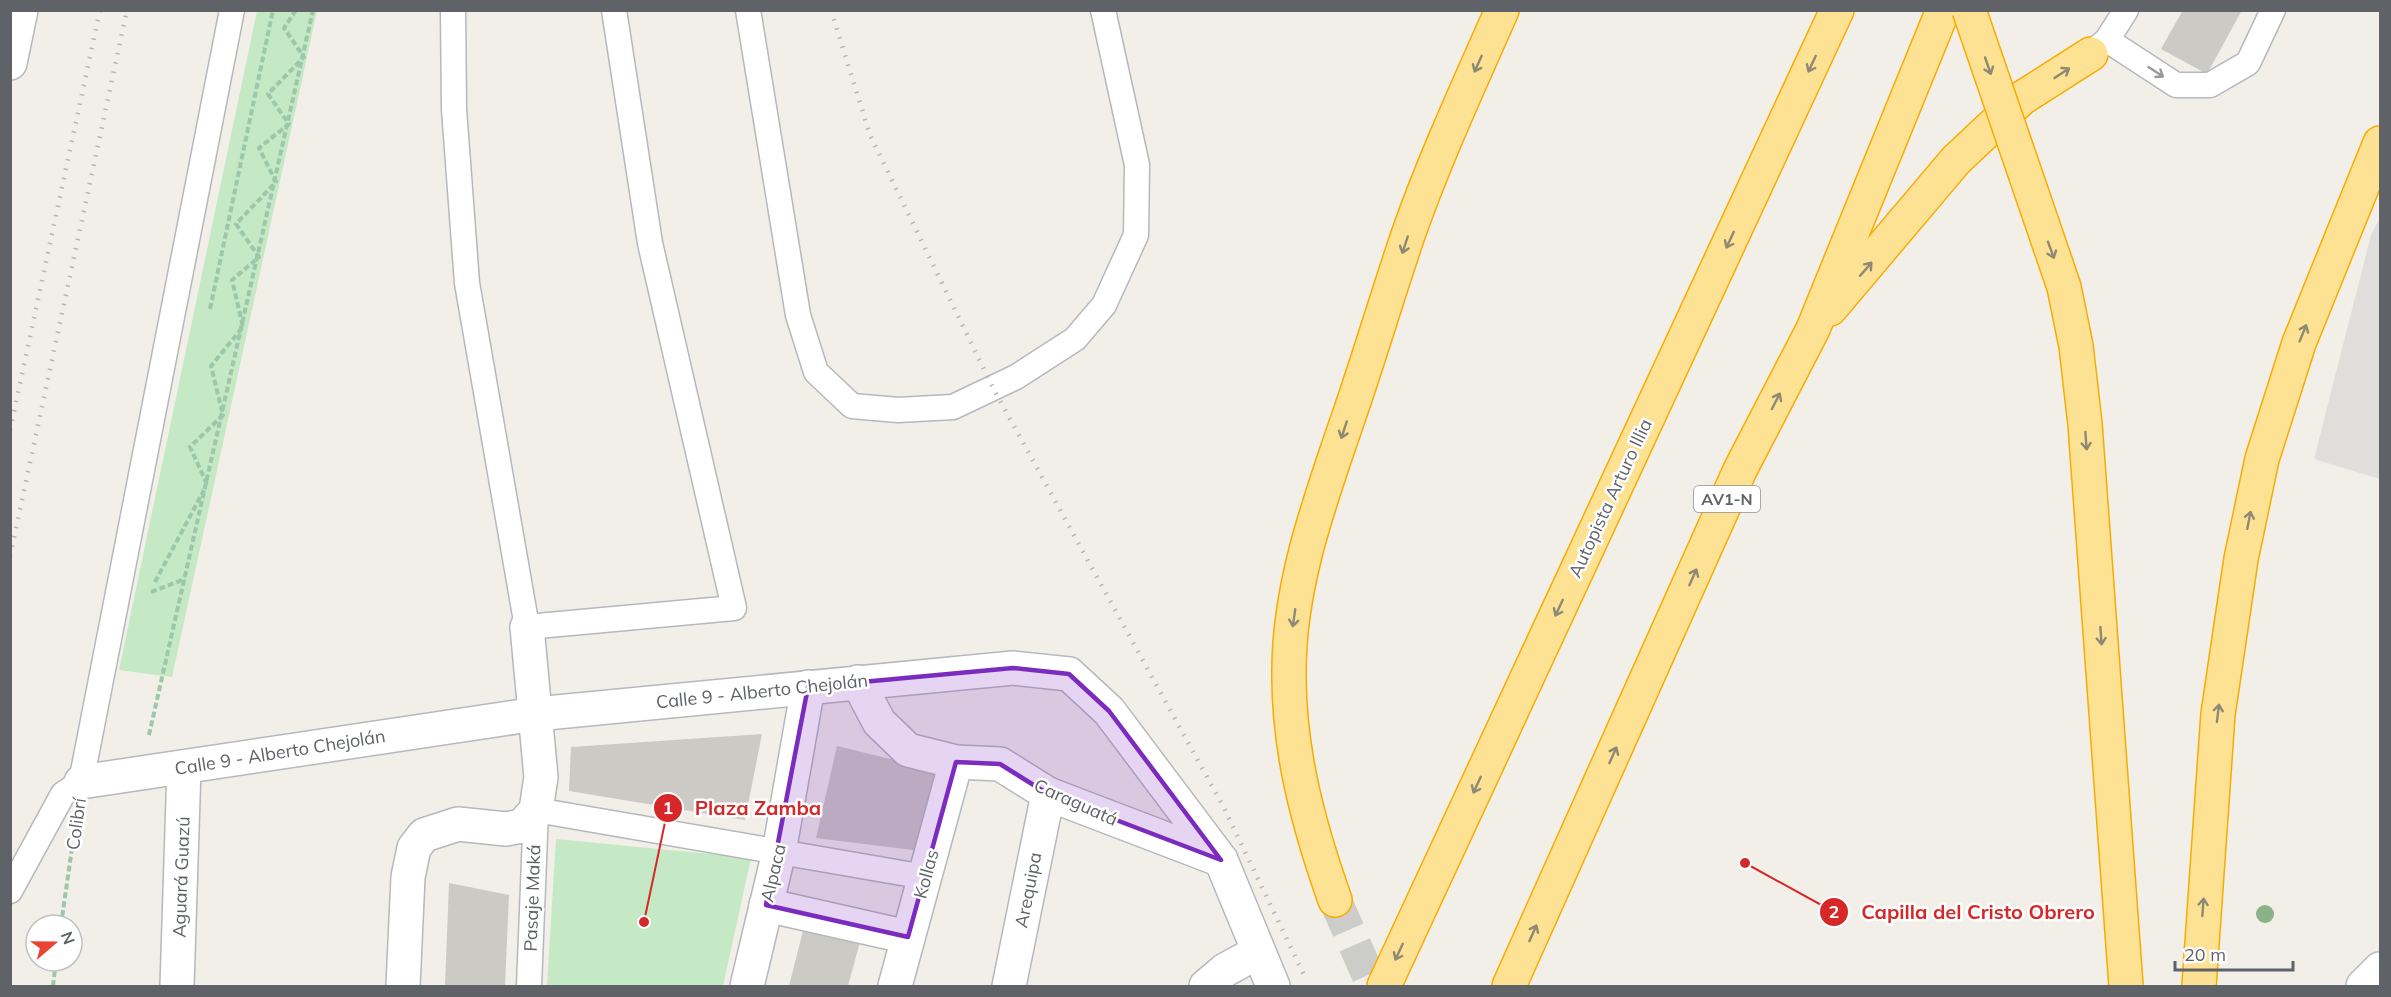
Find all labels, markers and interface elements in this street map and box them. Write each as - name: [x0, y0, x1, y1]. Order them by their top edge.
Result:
- one-way arrow: [1805, 54, 1817, 72]
- one-way arrow: [1472, 55, 1483, 73]
- one-way arrow: [1983, 56, 1994, 75]
- one-way arrow: [2147, 66, 2164, 78]
- one-way arrow: [2053, 67, 2069, 79]
- one-way arrow: [1723, 231, 1735, 249]
- one-way arrow: [1399, 235, 1410, 254]
- one-way arrow: [2046, 241, 2057, 259]
- one-way arrow: [1859, 262, 1873, 277]
- one-way arrow: [2298, 324, 2309, 343]
- one-way arrow: [1770, 393, 1782, 410]
- street label: Autopista Arturo Illia: [1563, 415, 1657, 581]
- one-way arrow: [1338, 420, 1349, 439]
- one-way arrow: [2081, 431, 2092, 451]
- road number: AV1-N: [1694, 486, 1760, 512]
- one-way arrow: [2244, 511, 2255, 531]
- one-way arrow: [1687, 569, 1699, 587]
- one-way arrow: [1553, 598, 1565, 616]
- one-way arrow: [1288, 607, 1299, 627]
- one-way arrow: [2096, 625, 2107, 645]
- street label: Calle 9 - Alberto Chejolán: [655, 668, 869, 714]
- one-way arrow: [2213, 703, 2224, 723]
- street label: Calle 9 - Alberto Chejolán: [173, 724, 387, 780]
- one-way arrow: [1608, 747, 1619, 765]
- street label: Caraguatá: [1031, 773, 1121, 831]
- one-way arrow: [1471, 775, 1482, 793]
- callout: Plaza Zamba: [653, 789, 833, 827]
- street label: Colibrí: [61, 795, 91, 851]
- text: Plaza Zamba: [695, 795, 821, 820]
- text: 1: [663, 796, 673, 819]
- street label: Aguará Guazú: [167, 816, 195, 938]
- street label: Alpaca: [755, 842, 791, 904]
- street label: Pasaje Maká: [519, 844, 545, 952]
- street label: Kollas: [908, 847, 944, 901]
- street label: Arequipa: [1009, 850, 1047, 930]
- callout: Capilla del Cristo Obrero: [1819, 893, 2106, 931]
- one-way arrow: [2198, 898, 2209, 918]
- text: Capilla del Cristo Obrero: [1861, 899, 2095, 924]
- text: 2: [1829, 900, 1839, 923]
- north arrow: [24, 913, 84, 973]
- one-way arrow: [1528, 925, 1539, 943]
- text: N: [57, 929, 80, 947]
- scale bar: [2175, 934, 2294, 972]
- one-way arrow: [1393, 943, 1405, 961]
- text: 20 m: [2184, 943, 2226, 966]

